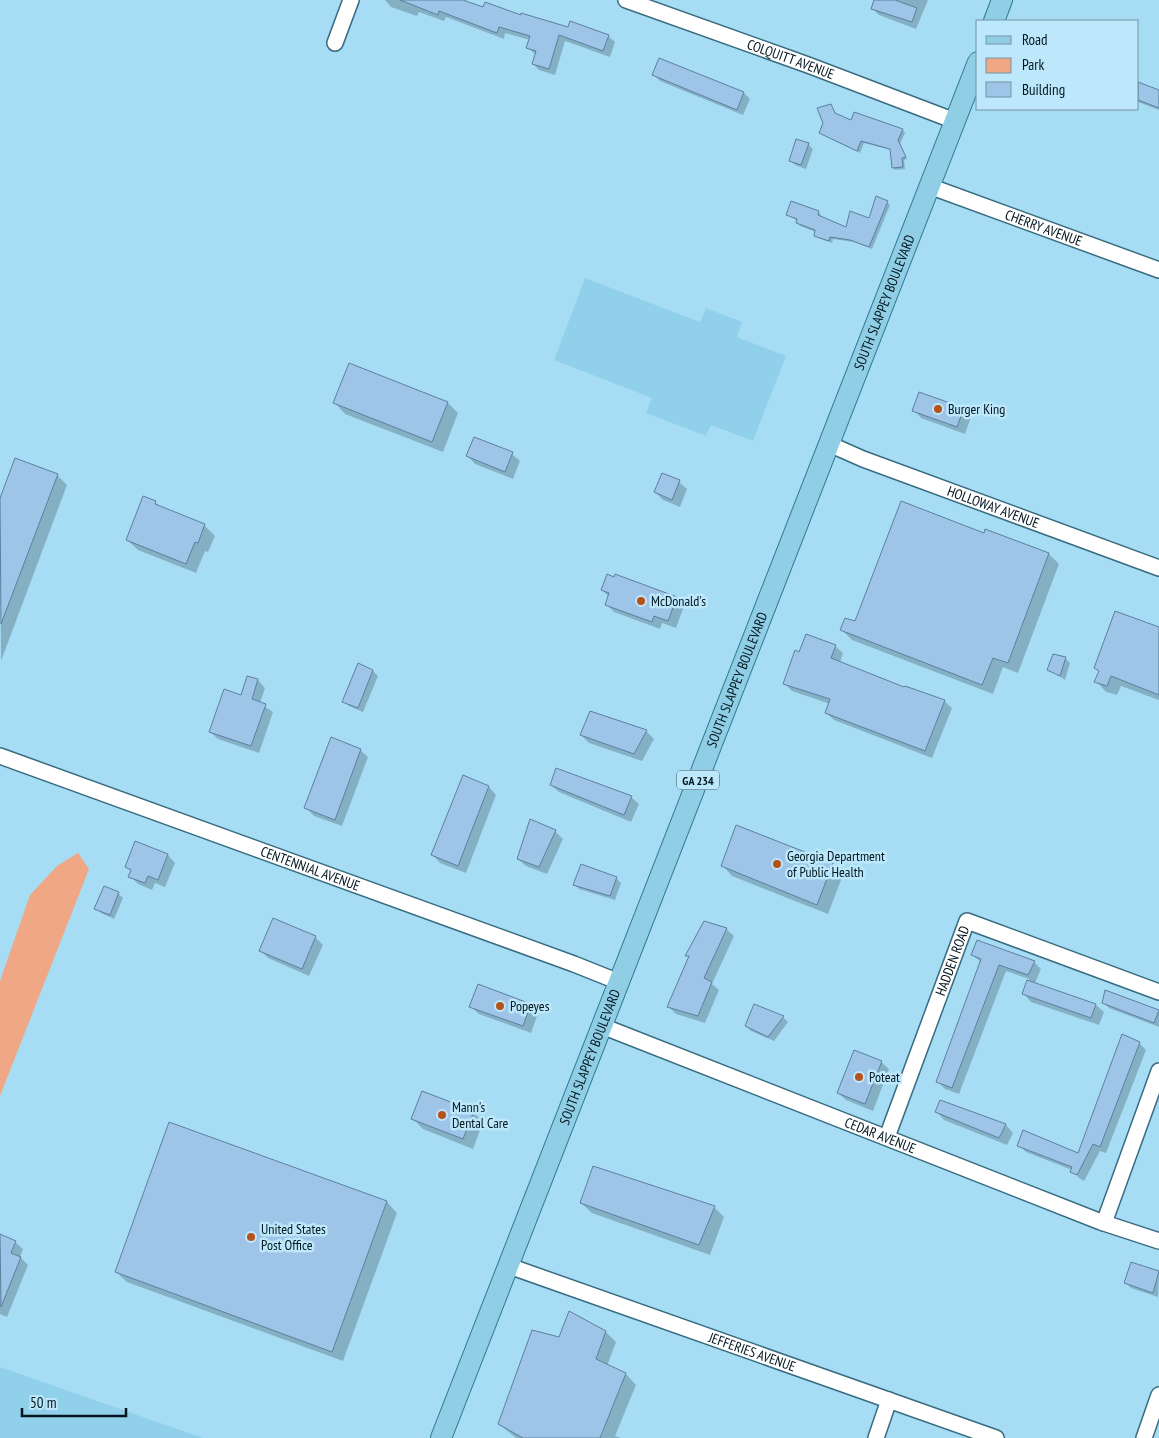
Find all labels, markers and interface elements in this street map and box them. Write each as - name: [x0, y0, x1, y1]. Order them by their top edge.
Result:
- legend: [976, 20, 1139, 110]
- text: Road: [1022, 30, 1048, 49]
- street label: COLQUITT AVENUE: [745, 35, 837, 83]
- text: Park: [1022, 55, 1044, 74]
- text: Building: [1022, 80, 1065, 99]
- street label: CHERRY AVENUE: [1003, 206, 1085, 250]
- street label: SOUTH SLAPPEY BOULEVARD: [850, 232, 919, 373]
- place label: Burger King: [948, 400, 1005, 418]
- marker: Burger King: [932, 403, 944, 415]
- street label: HOLLOWAY AVENUE: [945, 482, 1042, 532]
- place label: McDonald's: [651, 592, 706, 610]
- marker: McDonald's: [635, 595, 647, 607]
- street label: SOUTH SLAPPEY BOULEVARD: [702, 609, 772, 750]
- road number: GA 234: [677, 770, 719, 790]
- street label: CENTENNIAL AVENUE: [258, 842, 362, 895]
- place label: Georgia Department of Public Health: [787, 847, 885, 881]
- marker: Georgia Department of Public Health: [771, 858, 783, 870]
- street label: HADDEN ROAD: [931, 923, 973, 998]
- street label: SOUTH SLAPPEY BOULEVARD: [555, 987, 624, 1127]
- place label: Popeyes: [510, 997, 550, 1015]
- marker: Popeyes: [494, 1000, 506, 1012]
- place label: Poteat: [869, 1068, 900, 1086]
- marker: Poteat: [853, 1071, 865, 1083]
- place label: Mann's Dental Care: [452, 1098, 509, 1132]
- marker: Mann's Dental Care: [436, 1109, 448, 1121]
- street label: CEDAR AVENUE: [842, 1113, 918, 1157]
- place label: United States Post Office: [261, 1220, 326, 1254]
- marker: United States Post Office: [245, 1231, 257, 1243]
- street label: JEFFERIES AVENUE: [705, 1328, 798, 1376]
- scale bar: [22, 1386, 126, 1418]
- text: 50 m: [30, 1393, 56, 1412]

